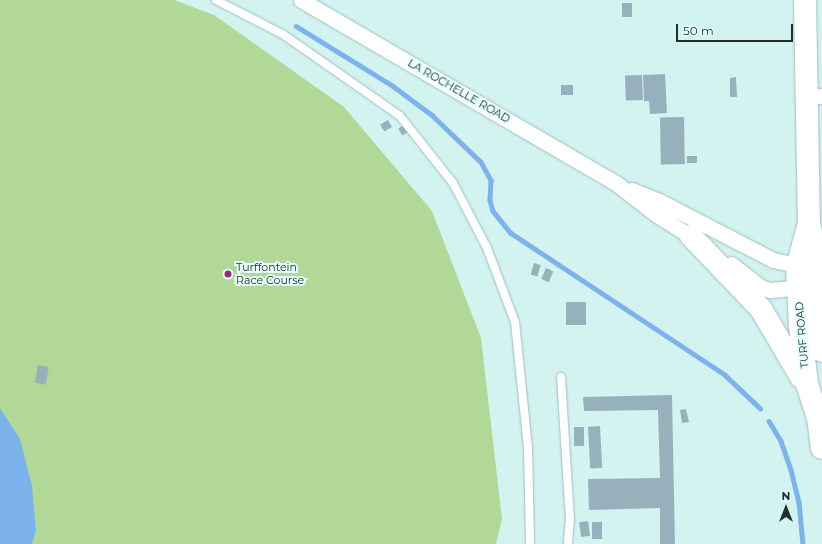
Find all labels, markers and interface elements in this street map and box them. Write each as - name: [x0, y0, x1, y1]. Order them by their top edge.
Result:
- scale bar: [678, 16, 795, 42]
- text: 50 m: [683, 23, 714, 38]
- street label: LA ROCHELLE ROAD: [406, 56, 512, 126]
- place label: Turffontein Race Course: [236, 261, 304, 287]
- marker: Turffontein Race Course: [223, 269, 233, 279]
- street label: TURF ROAD: [793, 301, 811, 369]
- north arrow: [766, 488, 806, 528]
- text: N: [782, 489, 790, 503]

